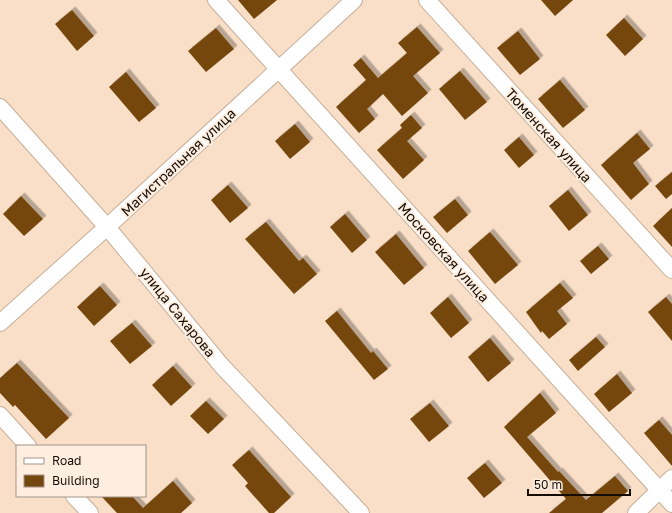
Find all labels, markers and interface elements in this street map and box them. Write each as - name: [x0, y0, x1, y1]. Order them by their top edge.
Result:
- street label: Тюменская улица: [502, 84, 596, 186]
- street label: Магистральная улица: [117, 104, 239, 220]
- street label: Московская улица: [395, 199, 493, 305]
- street label: улица Сахарова: [137, 264, 219, 360]
- legend: [16, 445, 146, 497]
- text: Road: [52, 453, 81, 468]
- scale bar: [528, 471, 630, 497]
- text: Building: [52, 473, 100, 488]
- text: 50 m: [534, 477, 562, 492]

